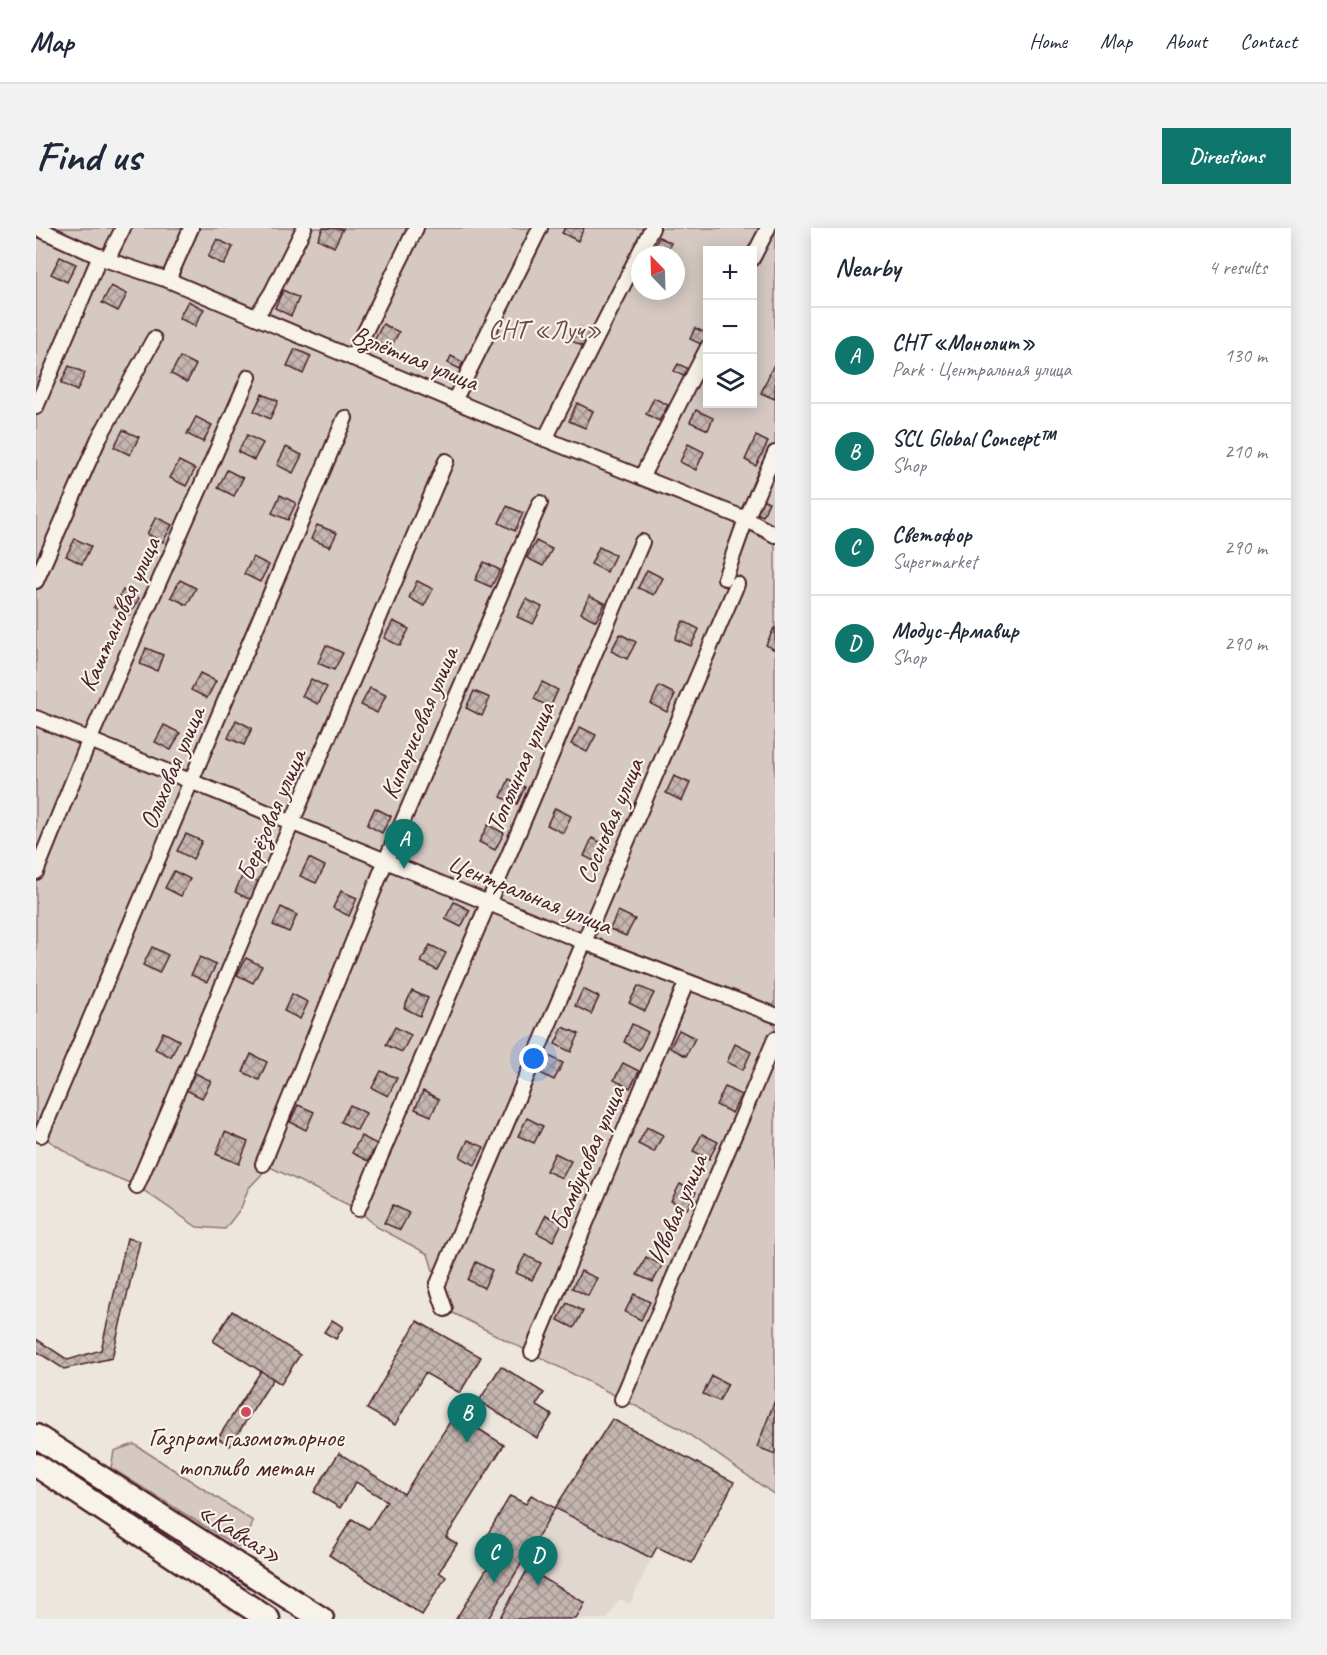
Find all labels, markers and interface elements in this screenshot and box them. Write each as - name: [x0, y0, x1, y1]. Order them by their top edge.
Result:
- text: Map: [30, 24, 73, 59]
- text: Home: [1029, 28, 1067, 54]
- text: Map: [1100, 28, 1132, 54]
- text: About: [1165, 28, 1207, 54]
- text: Contact: [1240, 28, 1297, 54]
- button: Directions: [1162, 128, 1291, 184]
- text: Find us: [36, 130, 141, 183]
- north arrow: [631, 246, 685, 300]
- map controls: [703, 246, 757, 408]
- button: +: [703, 246, 757, 300]
- text: Nearby: [835, 251, 900, 284]
- text: 4 results: [1208, 255, 1267, 280]
- button: −: [703, 300, 757, 354]
- park label: СНТ «Луч»: [488, 313, 602, 346]
- street label: Взлётная улица: [346, 318, 485, 400]
- text: СНТ «Монолит»: [892, 329, 1035, 357]
- text: A: [849, 343, 860, 368]
- text: 130 m: [1224, 343, 1267, 368]
- button: layers: [703, 354, 757, 408]
- text: Park · Центральная улица: [892, 357, 1071, 382]
- text: SCL Global Concept™: [892, 425, 1053, 453]
- text: B: [849, 439, 860, 464]
- text: 210 m: [1224, 439, 1267, 464]
- text: Shop: [892, 453, 926, 478]
- text: Светофор: [892, 521, 971, 549]
- street label: Каштановая улица: [70, 530, 168, 696]
- text: C: [850, 535, 859, 560]
- text: 290 m: [1224, 535, 1267, 560]
- text: Supermarket: [892, 549, 977, 574]
- text: Модус-Армавир: [892, 617, 1018, 645]
- text: D: [849, 631, 860, 656]
- text: 290 m: [1224, 631, 1267, 656]
- street label: Кипарисовая улица: [372, 640, 467, 804]
- text: Shop: [892, 645, 926, 670]
- street label: Тополиная улица: [478, 696, 563, 837]
- street label: Ольховая улица: [131, 700, 213, 834]
- street label: Берёзовая улица: [229, 742, 315, 886]
- street label: Сосновая улица: [569, 752, 652, 889]
- pin: A: [384, 820, 424, 869]
- street label: Центральная улица: [443, 846, 618, 943]
- your location: [519, 1044, 548, 1073]
- street label: Бамбуковая улица: [542, 1080, 633, 1235]
- street label: Ивовая улица: [639, 1147, 716, 1269]
- pin: B: [448, 1394, 486, 1443]
- marker: Газпром газомоторное топливо метан: [239, 1405, 253, 1419]
- place label: Газпром газомоторное топливо метан: [149, 1421, 345, 1484]
- street label: «Кавказ»: [192, 1494, 288, 1572]
- pin: C: [474, 1534, 514, 1583]
- pin: D: [518, 1536, 558, 1586]

